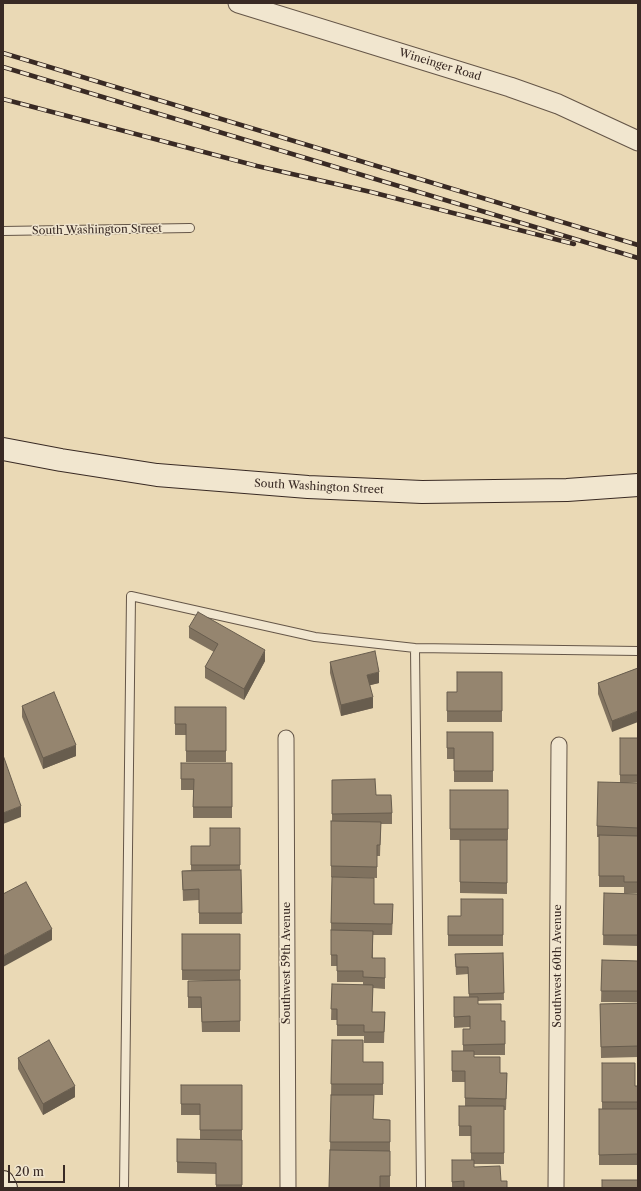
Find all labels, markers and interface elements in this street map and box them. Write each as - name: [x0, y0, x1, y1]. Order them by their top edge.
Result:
- street label: Wineinger Road: [397, 46, 483, 84]
- street label: South Washington Street: [32, 222, 162, 238]
- street label: South Washington Street: [254, 477, 384, 497]
- street label: Southwest 59th Avenue: [280, 902, 294, 1024]
- street label: Southwest 60th Avenue: [551, 904, 565, 1028]
- scale bar: [10, 1157, 67, 1183]
- text: 20 m: [15, 1164, 44, 1179]

